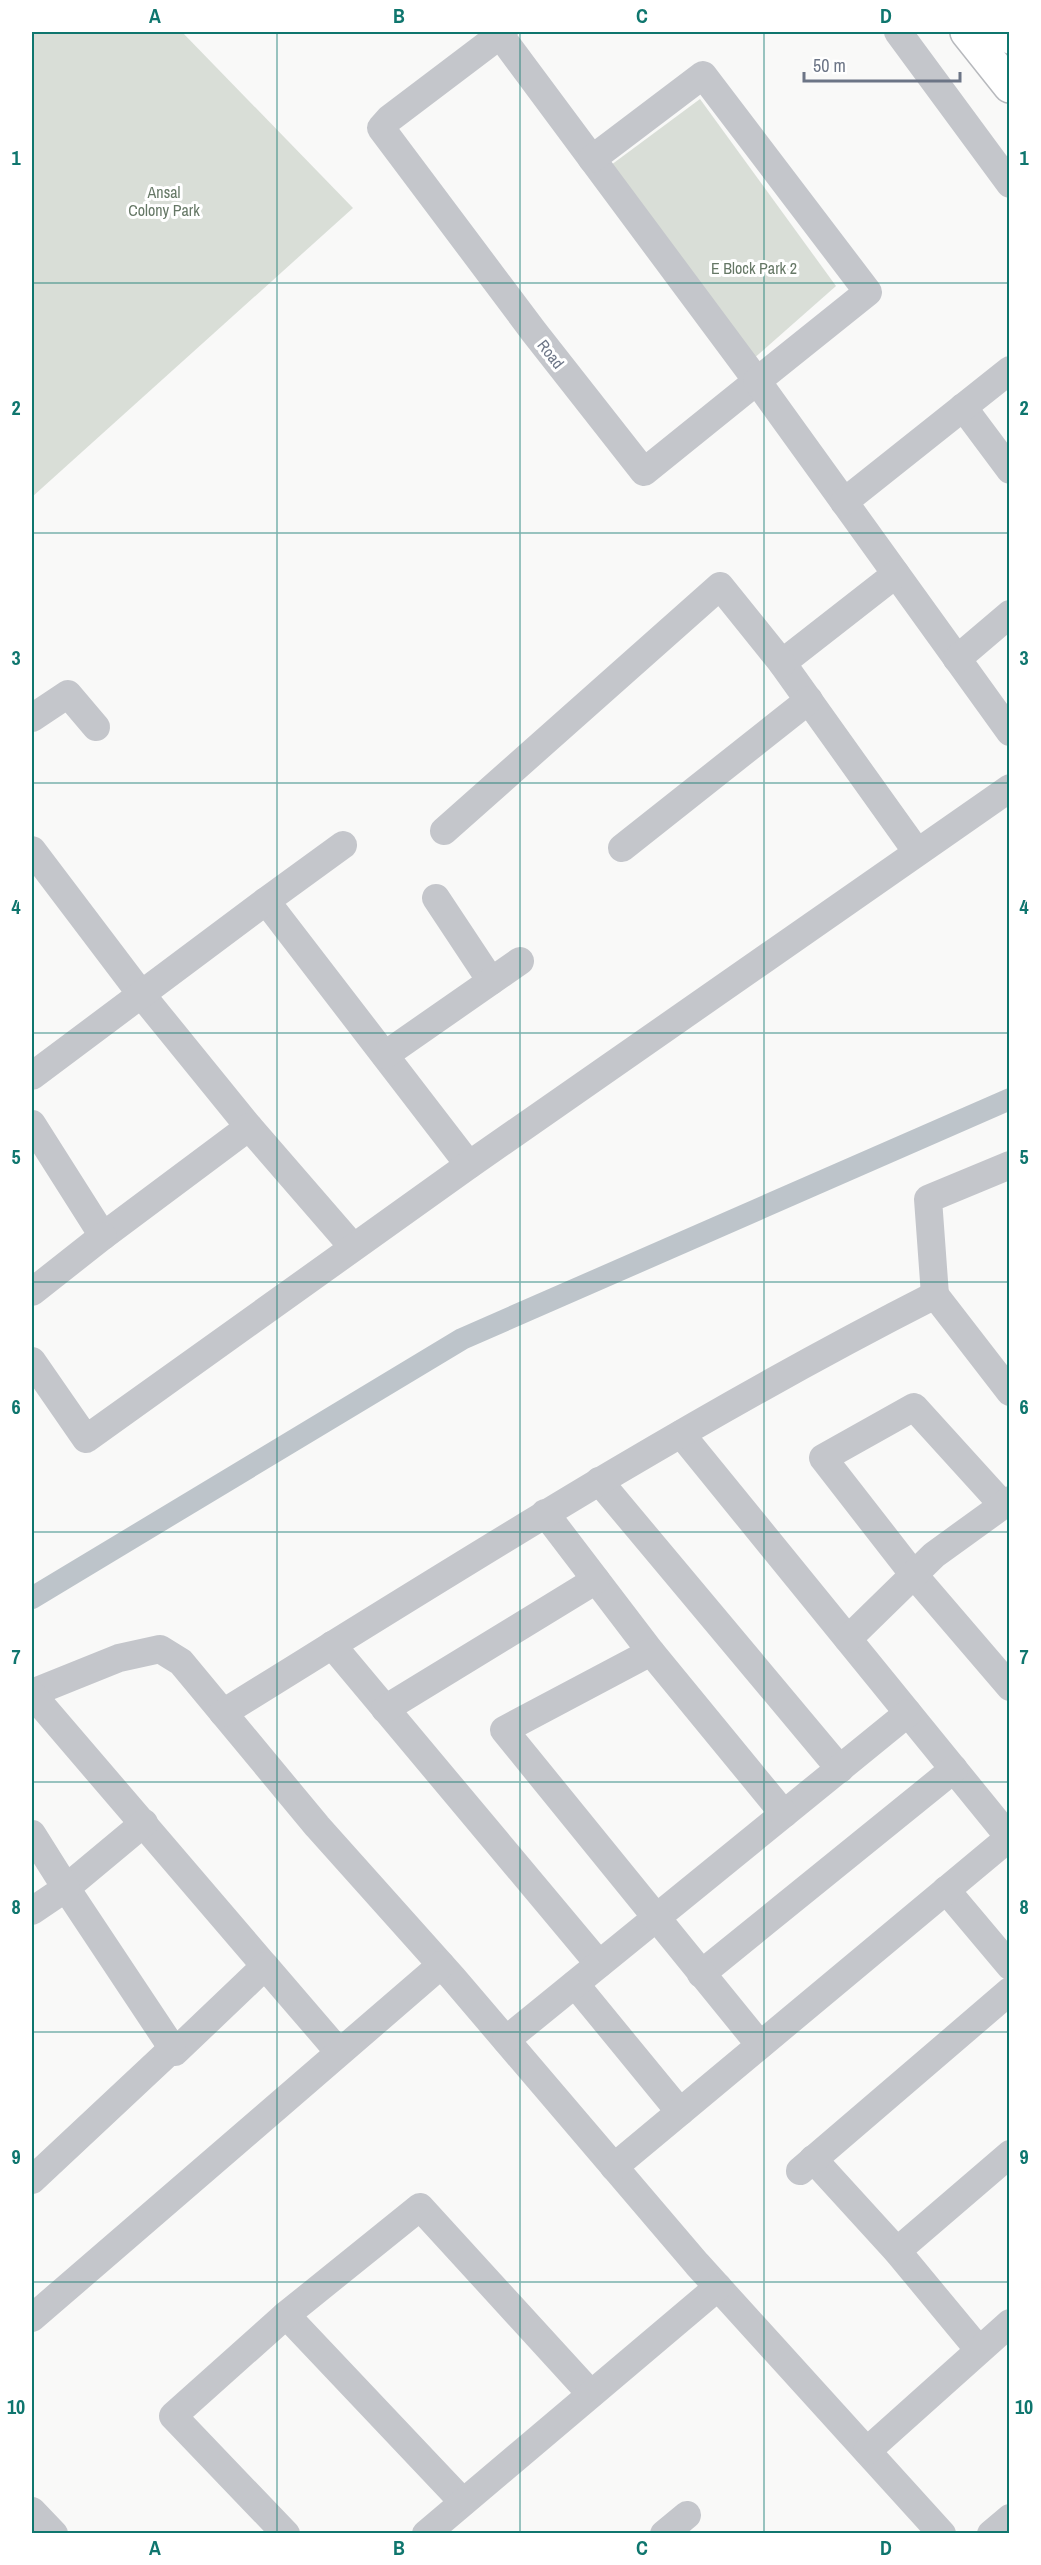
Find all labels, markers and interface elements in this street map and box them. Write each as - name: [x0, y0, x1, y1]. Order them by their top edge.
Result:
- text: A: [149, 2, 161, 29]
- text: B: [393, 2, 405, 29]
- text: C: [636, 2, 648, 29]
- text: D: [880, 2, 892, 29]
- scale bar: [804, 45, 960, 83]
- text: 50 m: [813, 53, 846, 78]
- text: 1: [11, 144, 21, 171]
- text: 1: [1019, 144, 1029, 171]
- park label: Ansal Colony Park: [128, 181, 200, 221]
- park label: E Block Park 2: [711, 257, 797, 279]
- street label: Road: [533, 335, 569, 373]
- text: 2: [11, 394, 21, 421]
- text: 2: [1019, 394, 1029, 421]
- text: 3: [11, 644, 21, 671]
- text: 3: [1019, 644, 1029, 671]
- text: 4: [11, 893, 21, 920]
- text: 4: [1019, 893, 1029, 920]
- text: 5: [11, 1143, 21, 1170]
- text: 5: [1019, 1143, 1029, 1170]
- text: 6: [11, 1393, 21, 1420]
- text: 6: [1019, 1393, 1029, 1420]
- text: 7: [11, 1643, 21, 1670]
- text: 7: [1019, 1643, 1029, 1670]
- text: 8: [11, 1893, 21, 1920]
- text: 8: [1019, 1893, 1029, 1920]
- text: 9: [11, 2143, 21, 2170]
- text: 9: [1019, 2143, 1029, 2170]
- text: 10: [7, 2393, 25, 2420]
- text: 10: [1015, 2393, 1033, 2420]
- text: A: [149, 2534, 161, 2561]
- text: B: [393, 2534, 405, 2561]
- text: C: [636, 2534, 648, 2561]
- text: D: [880, 2534, 892, 2561]

